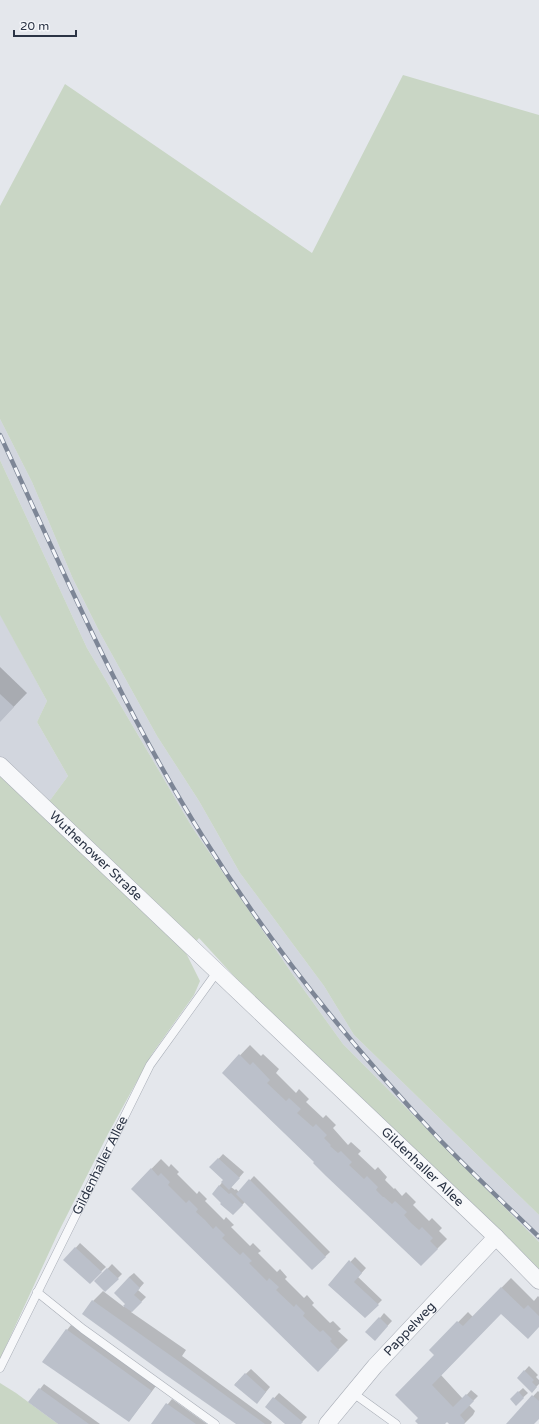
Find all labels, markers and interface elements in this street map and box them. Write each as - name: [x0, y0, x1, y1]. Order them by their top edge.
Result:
- scale bar: [14, 12, 76, 38]
- text: 20 m: [20, 19, 49, 33]
- street label: Wuthenower Straße: [46, 808, 146, 904]
- street label: Gildenhaller Allee: [69, 1113, 131, 1217]
- street label: Gildenhaller Allee: [378, 1124, 467, 1210]
- street label: Pappelweg: [380, 1299, 439, 1359]

